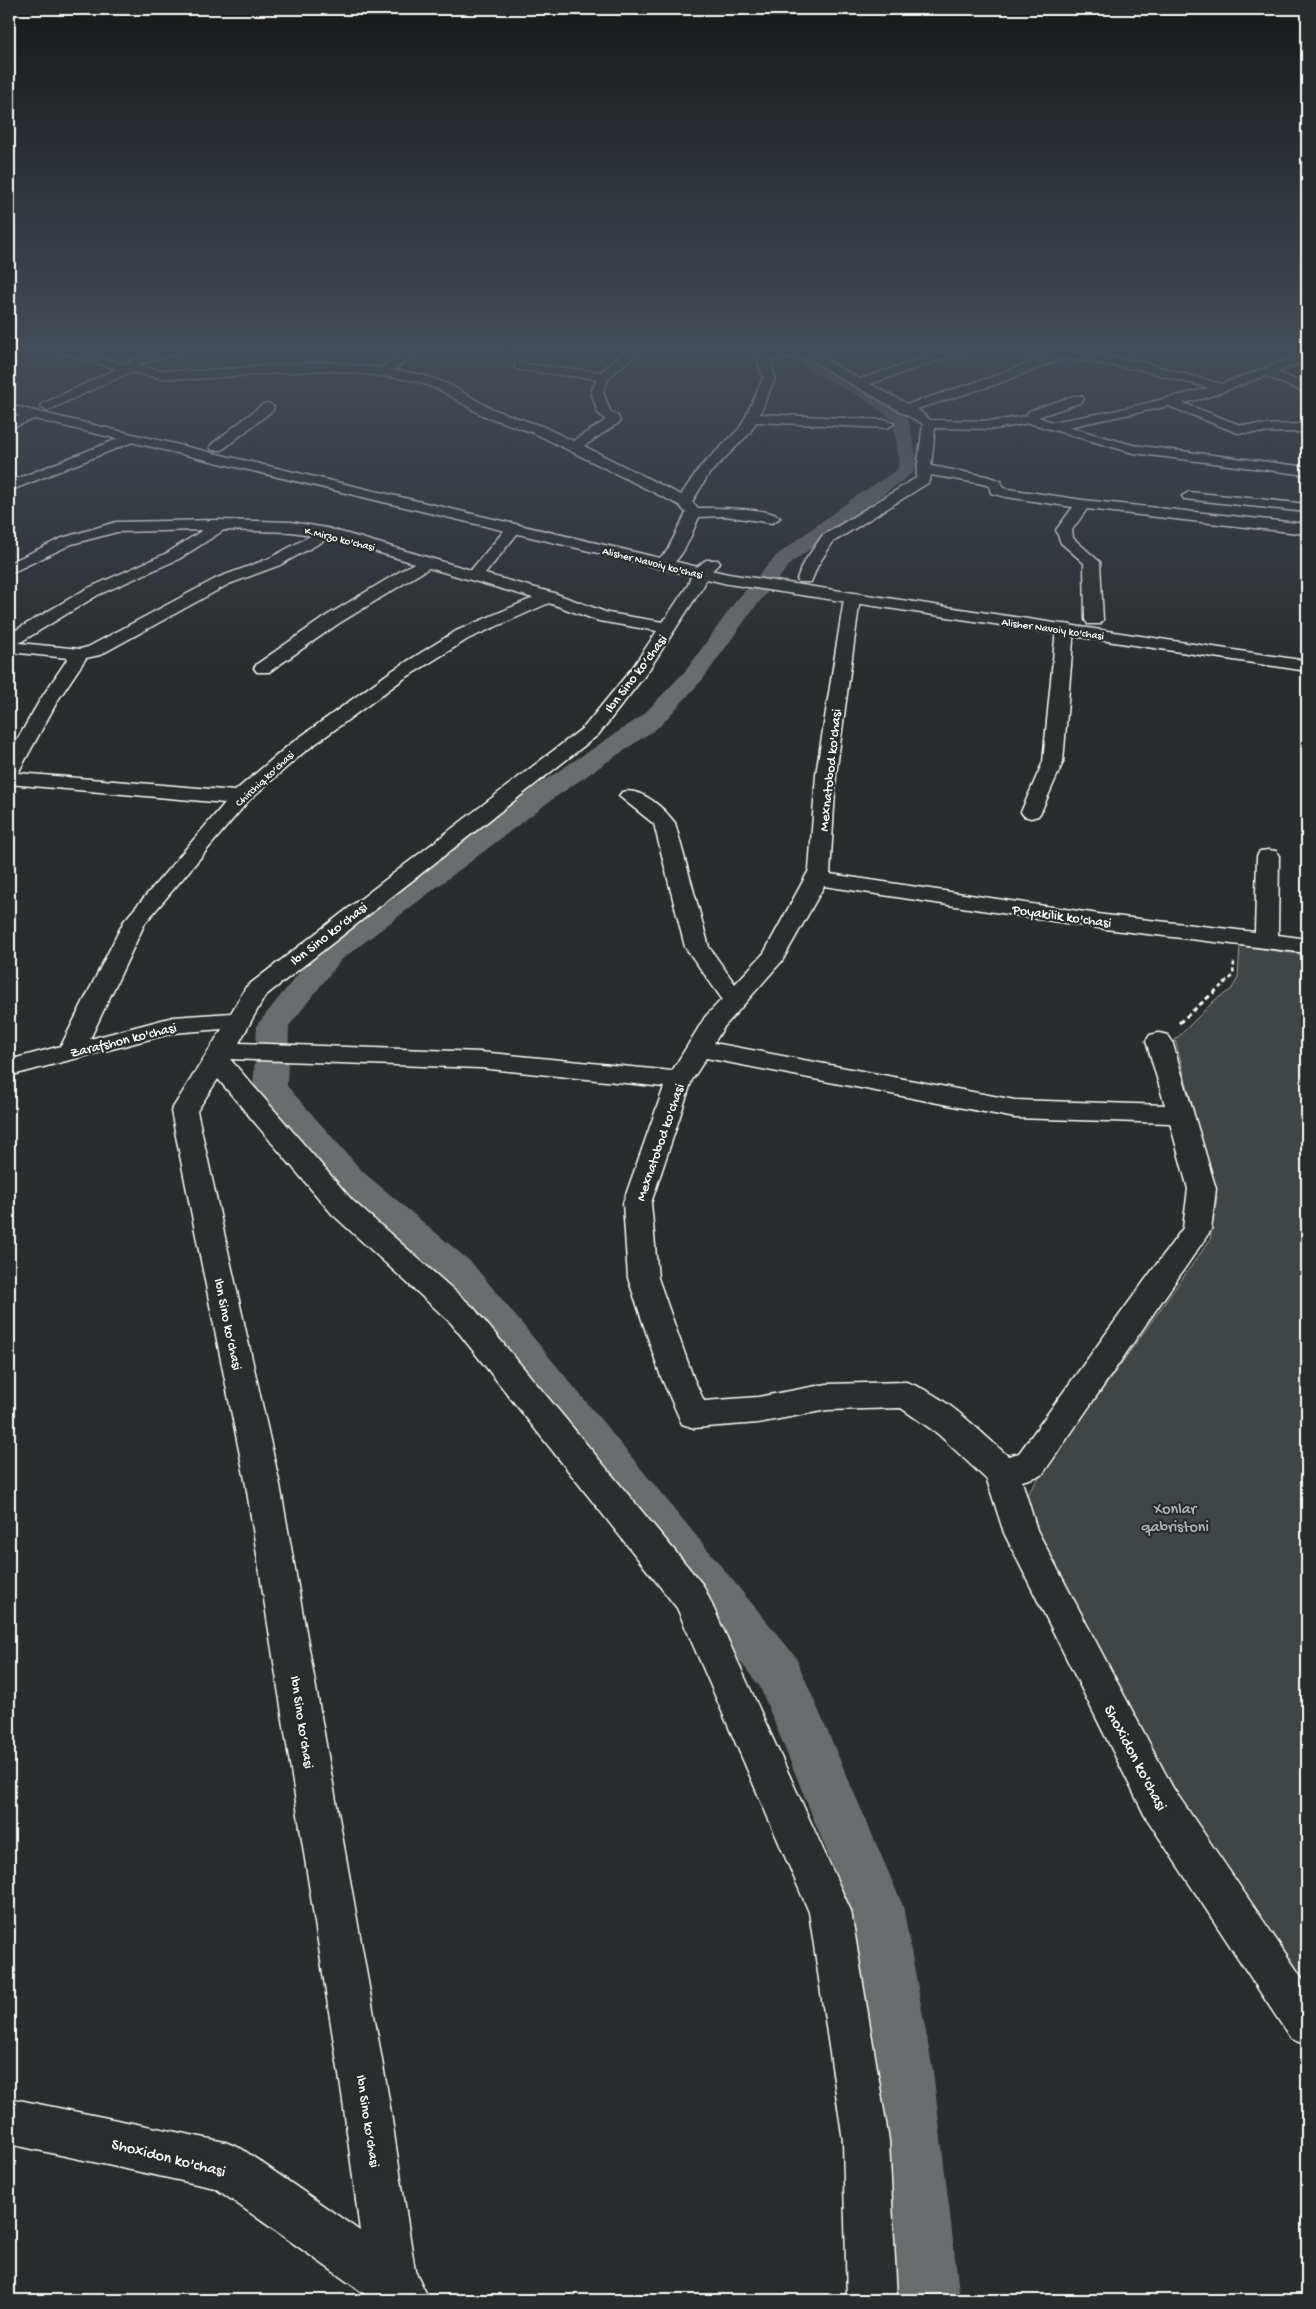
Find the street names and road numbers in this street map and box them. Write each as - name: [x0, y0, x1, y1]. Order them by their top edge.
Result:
- street label: K.Mirzo ko'chasi: [303, 525, 376, 554]
- street label: Alisher Navoiy ko'chasi: [601, 546, 704, 582]
- street label: Alisher Navoiy ko'chasi: [1001, 617, 1105, 643]
- street label: Ibn Sino ko‘chasi: [602, 632, 672, 717]
- street label: Mexnatobod ko'chasi: [817, 708, 846, 832]
- street label: Chirchiq ko’chasi: [234, 749, 297, 810]
- street label: Ibn Sino ko‘chasi: [287, 899, 372, 970]
- street label: Poyakilik ko'chasi: [1010, 902, 1112, 933]
- street label: Zarafshon ko'chasi: [69, 1020, 179, 1063]
- street label: Mexnatobod ko'chasi: [633, 1082, 689, 1204]
- street label: Ibn Sino ko‘chasi: [209, 1277, 245, 1372]
- street label: Ibn Sino ko‘chasi: [285, 1675, 316, 1770]
- street label: Shoxidon ko'chasi: [1098, 1703, 1170, 1815]
- street label: Ibn Sino ko‘chasi: [351, 2074, 382, 2169]
- street label: Shoxidon ko'chasi: [109, 2136, 227, 2183]

